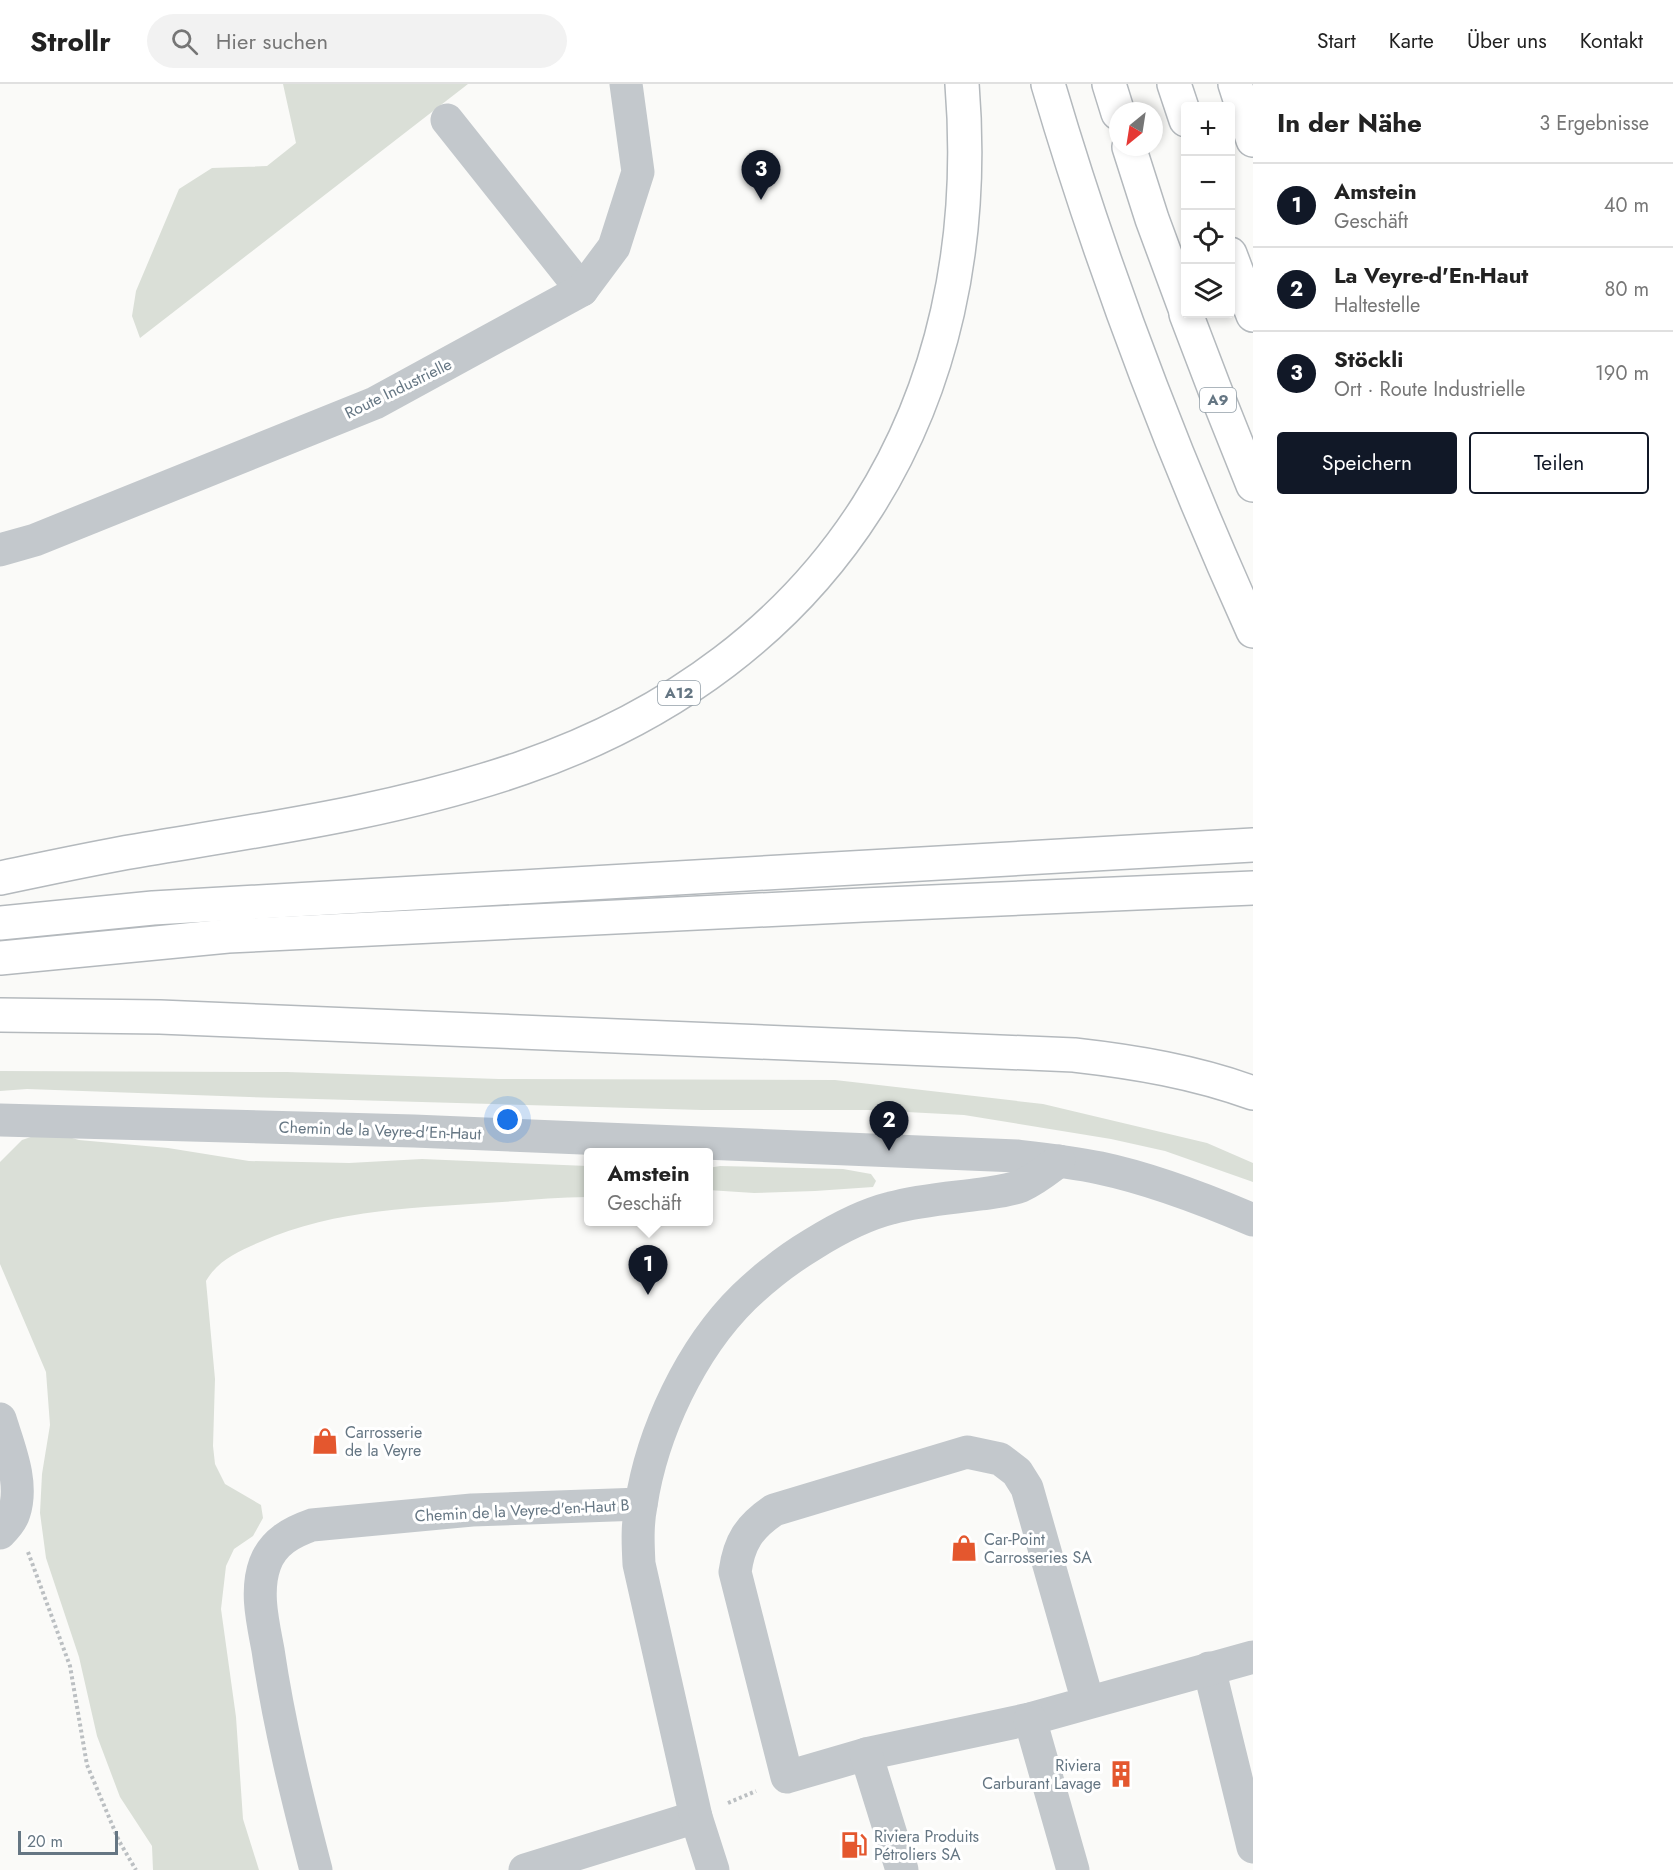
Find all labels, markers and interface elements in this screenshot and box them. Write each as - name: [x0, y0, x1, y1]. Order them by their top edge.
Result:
- search box: [147, 14, 567, 68]
- text: Strollr: [30, 21, 111, 62]
- icon: search: [168, 25, 201, 58]
- text: Hier suchen: [216, 25, 328, 57]
- text: Start: [1317, 26, 1356, 56]
- text: Karte: [1389, 26, 1434, 56]
- text: Über uns: [1467, 26, 1547, 56]
- text: Kontakt: [1580, 26, 1643, 56]
- north arrow: [1109, 102, 1163, 156]
- map controls: [1181, 102, 1235, 318]
- button: +: [1181, 102, 1235, 156]
- text: In der Nähe: [1277, 104, 1422, 142]
- text: 3 Ergebnisse: [1539, 109, 1649, 138]
- pin: 3: [742, 150, 780, 200]
- button: −: [1181, 156, 1235, 210]
- text: Amstein: [1334, 175, 1417, 207]
- text: 1: [1291, 191, 1302, 220]
- text: 40 m: [1604, 191, 1649, 220]
- text: Geschäft: [1334, 207, 1408, 236]
- button: locate: [1181, 210, 1235, 264]
- text: La Veyre-d'En-Haut: [1334, 259, 1528, 291]
- button: layers: [1181, 264, 1235, 318]
- text: 2: [1290, 275, 1303, 304]
- text: 80 m: [1604, 275, 1649, 304]
- text: Haltestelle: [1334, 291, 1420, 320]
- text: Stöckli: [1334, 343, 1403, 375]
- street label: Route Industrielle: [341, 353, 456, 424]
- text: 3: [1290, 359, 1303, 388]
- text: 190 m: [1595, 359, 1649, 388]
- text: Ort · Route Industrielle: [1334, 375, 1525, 404]
- road number: A9: [1200, 388, 1236, 412]
- button: Speichern: [1277, 432, 1457, 494]
- button: Teilen: [1469, 432, 1649, 494]
- road number: A12: [658, 681, 700, 705]
- pin: 2: [870, 1102, 908, 1151]
- your location: [493, 1105, 522, 1134]
- street label: Chemin de la Veyre-d'En-Haut: [278, 1115, 482, 1146]
- popup: [584, 1148, 713, 1226]
- text: Amstein: [607, 1157, 690, 1189]
- text: Geschäft: [607, 1189, 681, 1218]
- pin: 1: [628, 1246, 668, 1295]
- place label: Carrosserie de la Veyre: [345, 1421, 422, 1462]
- shop icon: Carrosserie de la Veyre: [310, 1426, 340, 1456]
- street label: Chemin de la Veyre-d'en-Haut B: [414, 1493, 630, 1528]
- place label: Car-Point Carrosseries SA: [984, 1528, 1092, 1569]
- shop icon: Car-Point Carrosseries SA: [949, 1533, 979, 1563]
- place label: Riviera Carburant Lavage: [982, 1754, 1101, 1795]
- building icon: Riviera Carburant Lavage: [1106, 1759, 1136, 1789]
- place label: Riviera Produits Pétroliers SA: [874, 1825, 979, 1866]
- scale bar: [18, 1828, 118, 1856]
- text: 20 m: [27, 1830, 63, 1853]
- fuel station icon: Riviera Produits Pétroliers SA: [839, 1830, 869, 1860]

